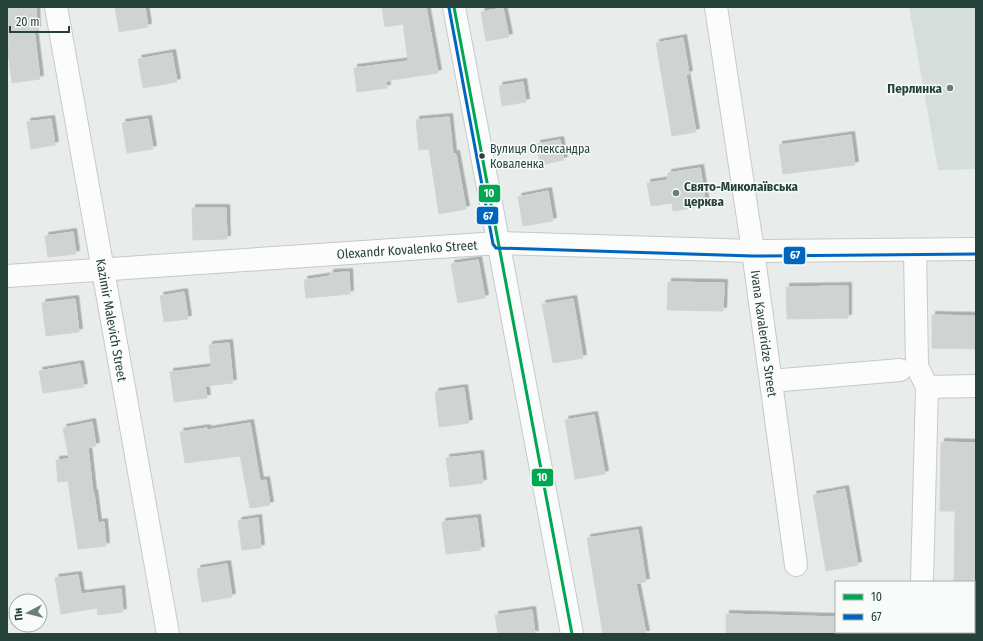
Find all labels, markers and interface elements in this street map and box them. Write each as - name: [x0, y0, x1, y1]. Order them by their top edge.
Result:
- scale bar: [10, 8, 69, 34]
- text: 20 m: [16, 15, 40, 29]
- place label: Перлинка: [887, 81, 943, 96]
- marker: Перлинка: [945, 83, 955, 93]
- place label: Вулиця Олександра Коваленка: [490, 142, 590, 171]
- marker: Вулиця Олександра Коваленка: [477, 151, 487, 161]
- place label: Свято-Миколаївська церква: [684, 179, 798, 209]
- line badge: 10: [478, 184, 501, 203]
- text: 10: [484, 187, 494, 200]
- marker: Свято-Миколаївська церква: [671, 188, 681, 198]
- line badge: 67: [476, 206, 499, 225]
- text: 67: [483, 210, 493, 223]
- street label: Olexandr Kovalenko Street: [336, 237, 479, 261]
- line badge: 67: [783, 246, 806, 265]
- text: 67: [790, 249, 800, 262]
- street label: Kazimir Malevich Street: [94, 258, 130, 383]
- street label: Ivana Kavaleridze Street: [748, 269, 780, 398]
- line badge: 10: [531, 468, 554, 487]
- text: 10: [537, 471, 547, 484]
- legend: [835, 581, 975, 633]
- text: 10: [871, 590, 882, 604]
- north arrow: [8, 593, 48, 633]
- text: Пн: [11, 607, 26, 621]
- text: 67: [871, 610, 882, 624]

